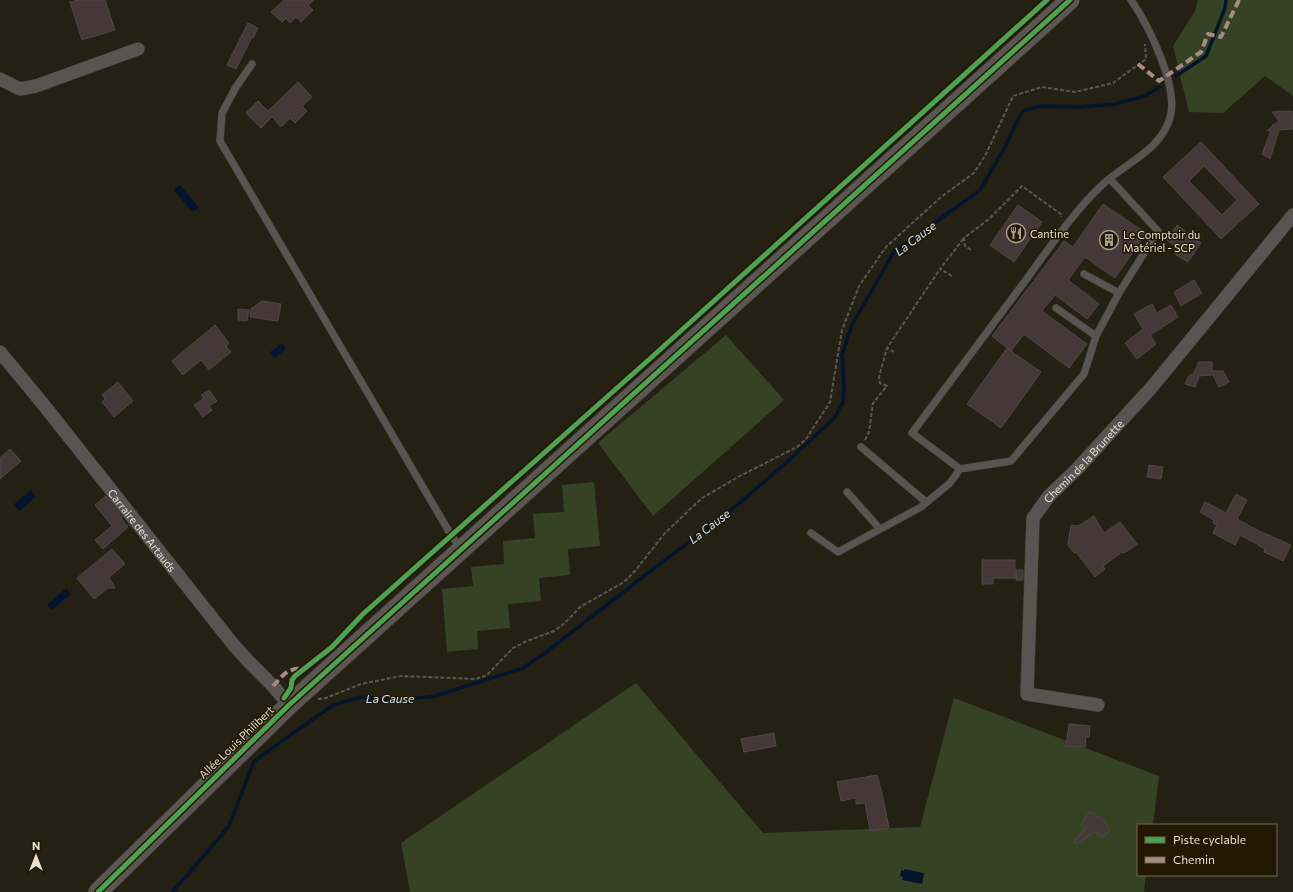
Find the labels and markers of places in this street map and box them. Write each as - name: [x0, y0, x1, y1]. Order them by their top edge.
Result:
- restaurant icon: Cantine: [1005, 222, 1027, 244]
- place label: Cantine: [1030, 227, 1069, 240]
- place label: Le Comptoir du Matériel - SCP: [1123, 228, 1200, 254]
- building icon: Le Comptoir du Matériel - SCP: [1098, 229, 1120, 251]

